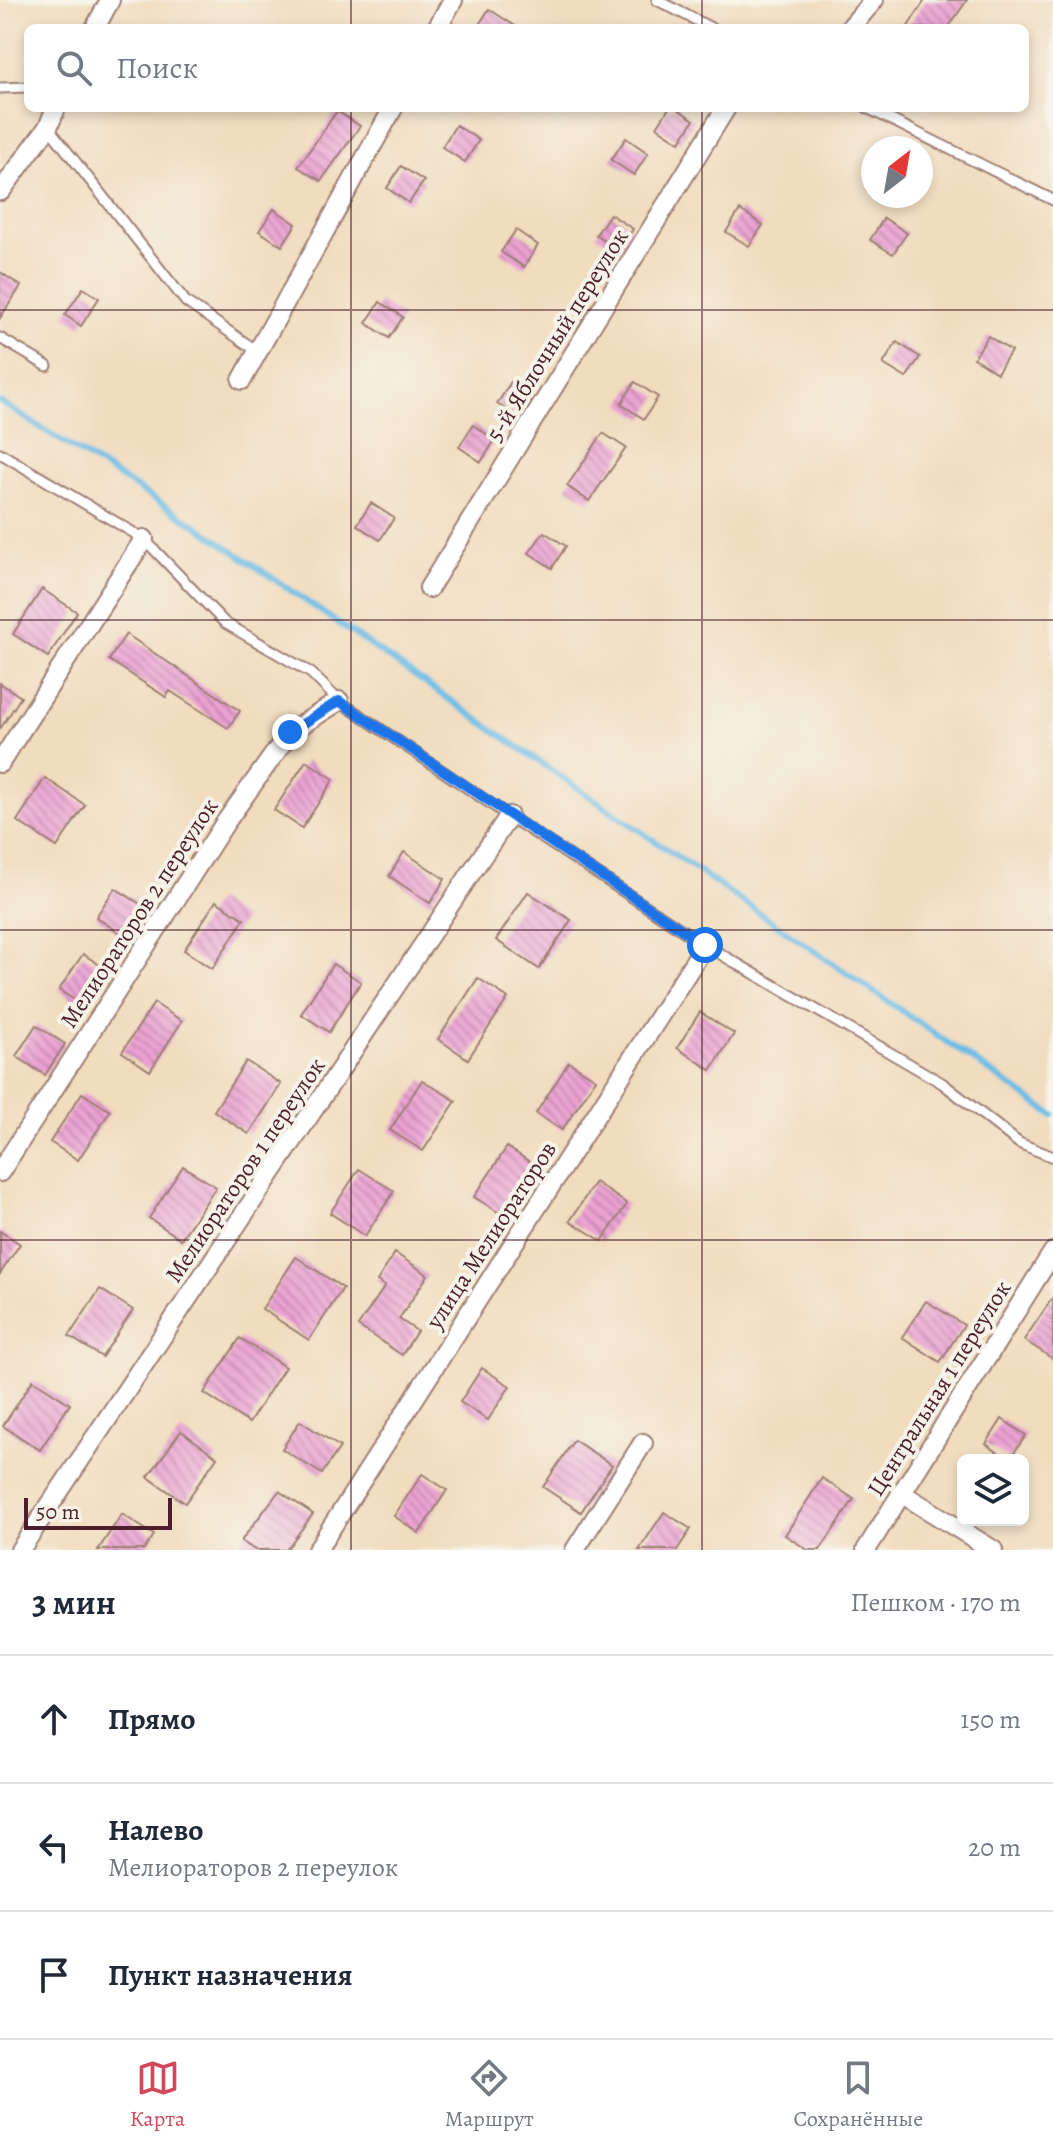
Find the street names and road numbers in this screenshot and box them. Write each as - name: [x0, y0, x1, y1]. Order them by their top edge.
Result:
- street label: 5-й Яблочный переулок: [478, 222, 636, 448]
- street label: Мелиораторов 2 переулок: [53, 792, 225, 1034]
- street label: Мелиораторов 1 переулок: [158, 1051, 332, 1289]
- street label: улица Мелиораторов: [418, 1135, 564, 1336]
- street label: Центральная 1 переулок: [860, 1274, 1018, 1502]

